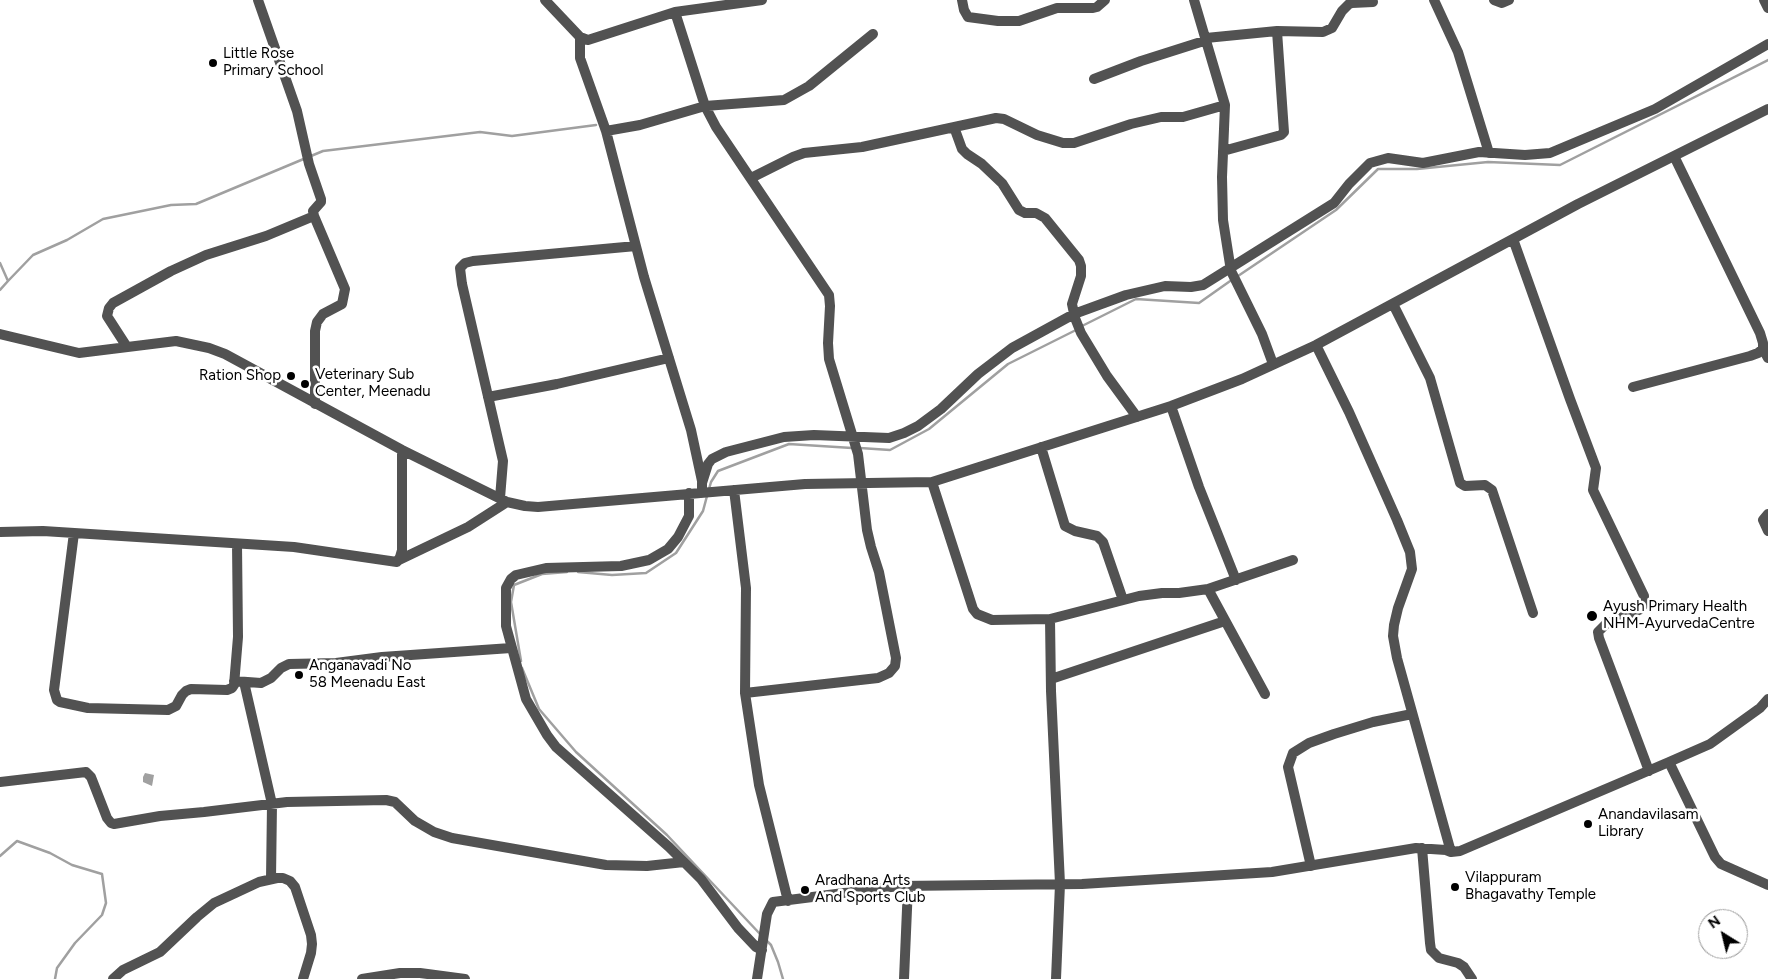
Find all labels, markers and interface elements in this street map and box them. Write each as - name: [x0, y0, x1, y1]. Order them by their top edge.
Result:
- place label: Little Rose Primary School: [223, 45, 324, 80]
- marker: Little Rose Primary School: [207, 57, 219, 69]
- place label: Veterinary Sub Center, Meenadu: [315, 366, 431, 401]
- place label: Ration Shop: [199, 367, 281, 385]
- marker: Ration Shop: [285, 370, 297, 382]
- marker: Veterinary Sub Center, Meenadu: [299, 378, 311, 390]
- place label: Ayush Primary Health NHM-AyurvedaCentre: [1603, 598, 1755, 633]
- marker: Ayush Primary Health NHM-AyurvedaCentre: [1585, 609, 1599, 623]
- place label: Anganavadi No 58 Meenadu East: [309, 657, 426, 692]
- marker: Anganavadi No 58 Meenadu East: [293, 669, 305, 681]
- place label: Anandavilasam Library: [1598, 806, 1699, 841]
- marker: Anandavilasam Library: [1582, 818, 1594, 830]
- place label: Vilappuram Bhagavathy Temple: [1465, 869, 1596, 904]
- place label: Aradhana Arts And Sports Club: [815, 872, 926, 907]
- marker: Vilappuram Bhagavathy Temple: [1449, 881, 1461, 893]
- marker: Aradhana Arts And Sports Club: [799, 884, 811, 896]
- north arrow: [1698, 909, 1748, 959]
- text: N: [1705, 912, 1724, 932]

